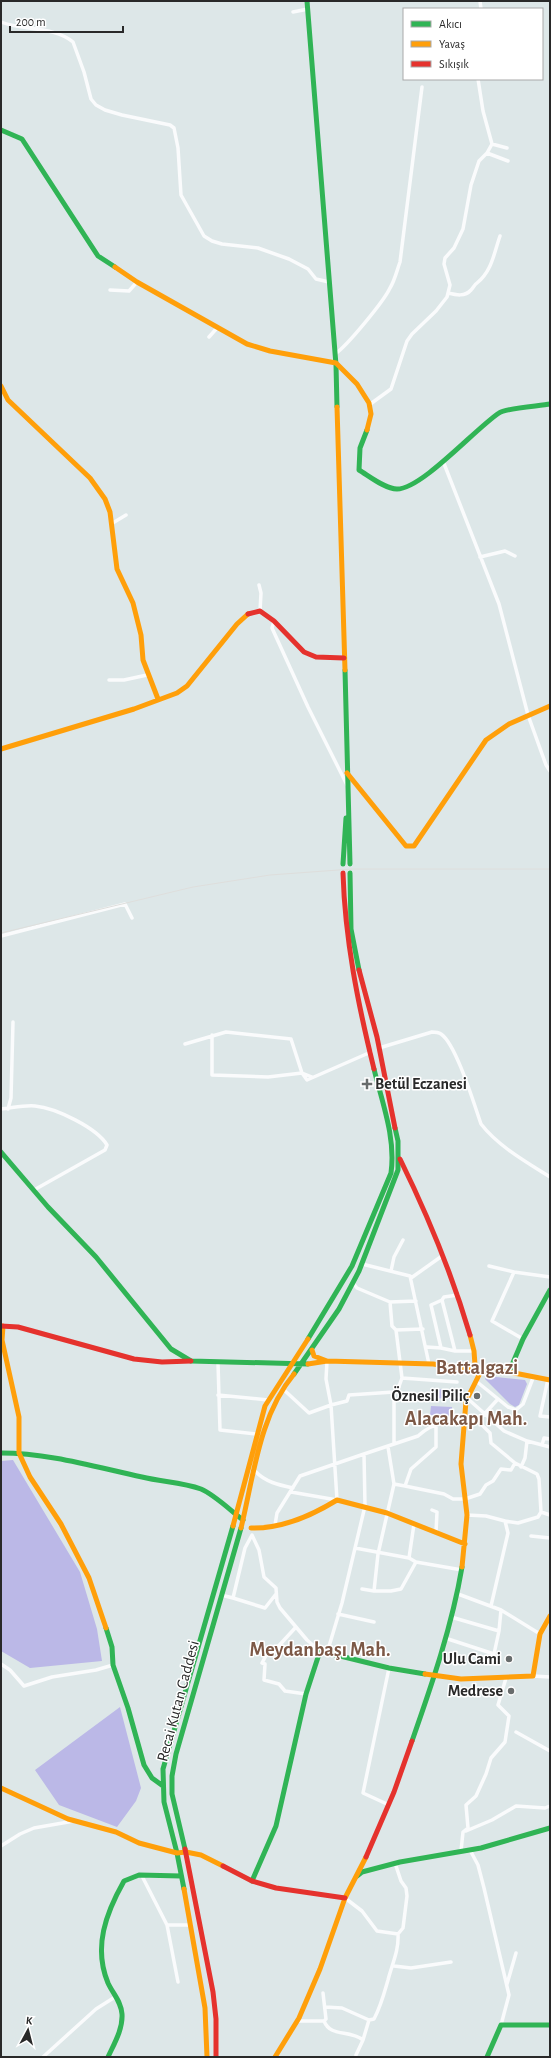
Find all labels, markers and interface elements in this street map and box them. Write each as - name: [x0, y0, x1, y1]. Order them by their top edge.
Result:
- scale bar: [10, 8, 123, 34]
- legend: [403, 8, 543, 80]
- text: 200 m: [16, 16, 46, 28]
- text: Akıcı: [439, 18, 462, 30]
- text: Yavaş: [439, 38, 465, 50]
- text: Sıkışık: [439, 58, 469, 70]
- place label: Betül Eczanesi: [375, 1076, 467, 1092]
- marker: Betül Eczanesi: [362, 1079, 372, 1089]
- district label: Battalgazi: [436, 1358, 518, 1378]
- place label: Öznesil Piliç: [391, 1386, 469, 1404]
- marker: Öznesil Piliç: [472, 1391, 482, 1401]
- district label: Alacakapı Mah.: [405, 1409, 527, 1429]
- street label: Recai Kutan Caddesi: [154, 1639, 202, 1763]
- district label: Meydanbaşı Mah.: [250, 1640, 390, 1660]
- place label: Ulu Cami: [443, 1651, 501, 1667]
- marker: Ulu Cami: [504, 1654, 514, 1664]
- place label: Medrese: [448, 1683, 503, 1699]
- marker: Medrese: [506, 1686, 516, 1696]
- north arrow: [8, 2010, 48, 2050]
- text: K: [25, 2015, 34, 2026]

